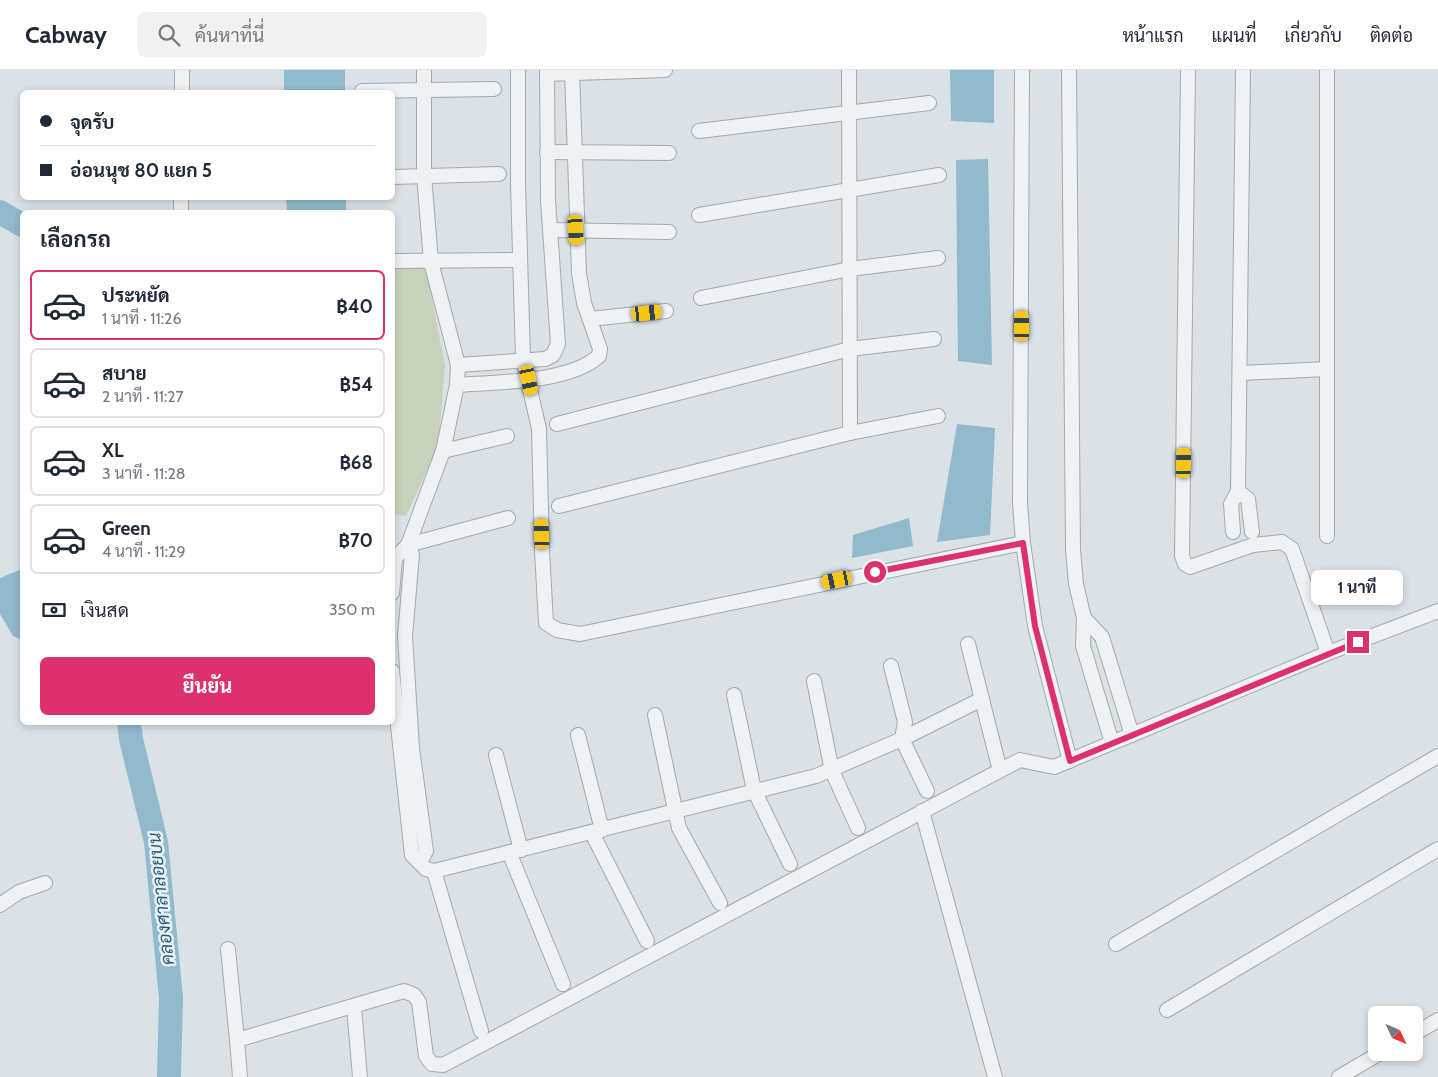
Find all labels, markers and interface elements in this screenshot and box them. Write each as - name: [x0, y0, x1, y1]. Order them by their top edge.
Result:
- search box: [137, 12, 487, 57]
- text: Cabway: [25, 20, 107, 49]
- icon: search: [155, 21, 183, 49]
- text: ค้นหาที่นี่: [195, 24, 264, 47]
- text: หน้าแรก: [1122, 25, 1184, 47]
- text: แผนที่: [1212, 25, 1256, 47]
- text: เกี่ยวกับ: [1284, 25, 1342, 47]
- text: ติดต่อ: [1370, 25, 1413, 47]
- text: จุดรับ: [70, 111, 114, 134]
- text: อ่อนนุช 80 แยก 5: [70, 159, 212, 182]
- car: [567, 215, 584, 245]
- text: เลือกรถ: [40, 226, 111, 253]
- icon: car: [42, 283, 87, 328]
- text: ประหยัด: [102, 284, 170, 307]
- text: ฿40: [336, 295, 373, 318]
- car: [631, 304, 662, 322]
- text: 1 นาที · 11:26: [102, 309, 182, 328]
- car: [1014, 311, 1029, 341]
- icon: car: [42, 361, 87, 406]
- text: สบาย: [102, 362, 147, 385]
- car: [518, 364, 539, 396]
- text: ฿54: [340, 373, 373, 396]
- text: 2 นาที · 11:27: [102, 387, 184, 406]
- icon: car: [42, 439, 87, 484]
- text: XL: [102, 439, 123, 462]
- car: [1176, 448, 1191, 478]
- text: ฿68: [339, 451, 373, 474]
- text: 3 นาที · 11:28: [102, 464, 186, 483]
- icon: car: [42, 517, 87, 562]
- text: Green: [102, 517, 151, 540]
- car: [533, 519, 550, 549]
- text: ฿70: [339, 529, 373, 552]
- text: 4 นาที · 11:29: [102, 542, 186, 561]
- route start: [864, 561, 886, 583]
- car: [820, 570, 853, 590]
- callout: 1 นาที: [1312, 570, 1404, 604]
- text: 1 นาที: [1338, 578, 1376, 597]
- icon: cash: [40, 596, 68, 624]
- text: เงินสด: [80, 599, 129, 622]
- text: 350 m: [329, 600, 375, 619]
- route end: [1347, 631, 1369, 653]
- button: ยืนยัน: [40, 657, 375, 715]
- water label: คลองศาลาลอยบน: [143, 831, 179, 966]
- north arrow: [1368, 1006, 1422, 1061]
- map controls: [1368, 1006, 1423, 1061]

